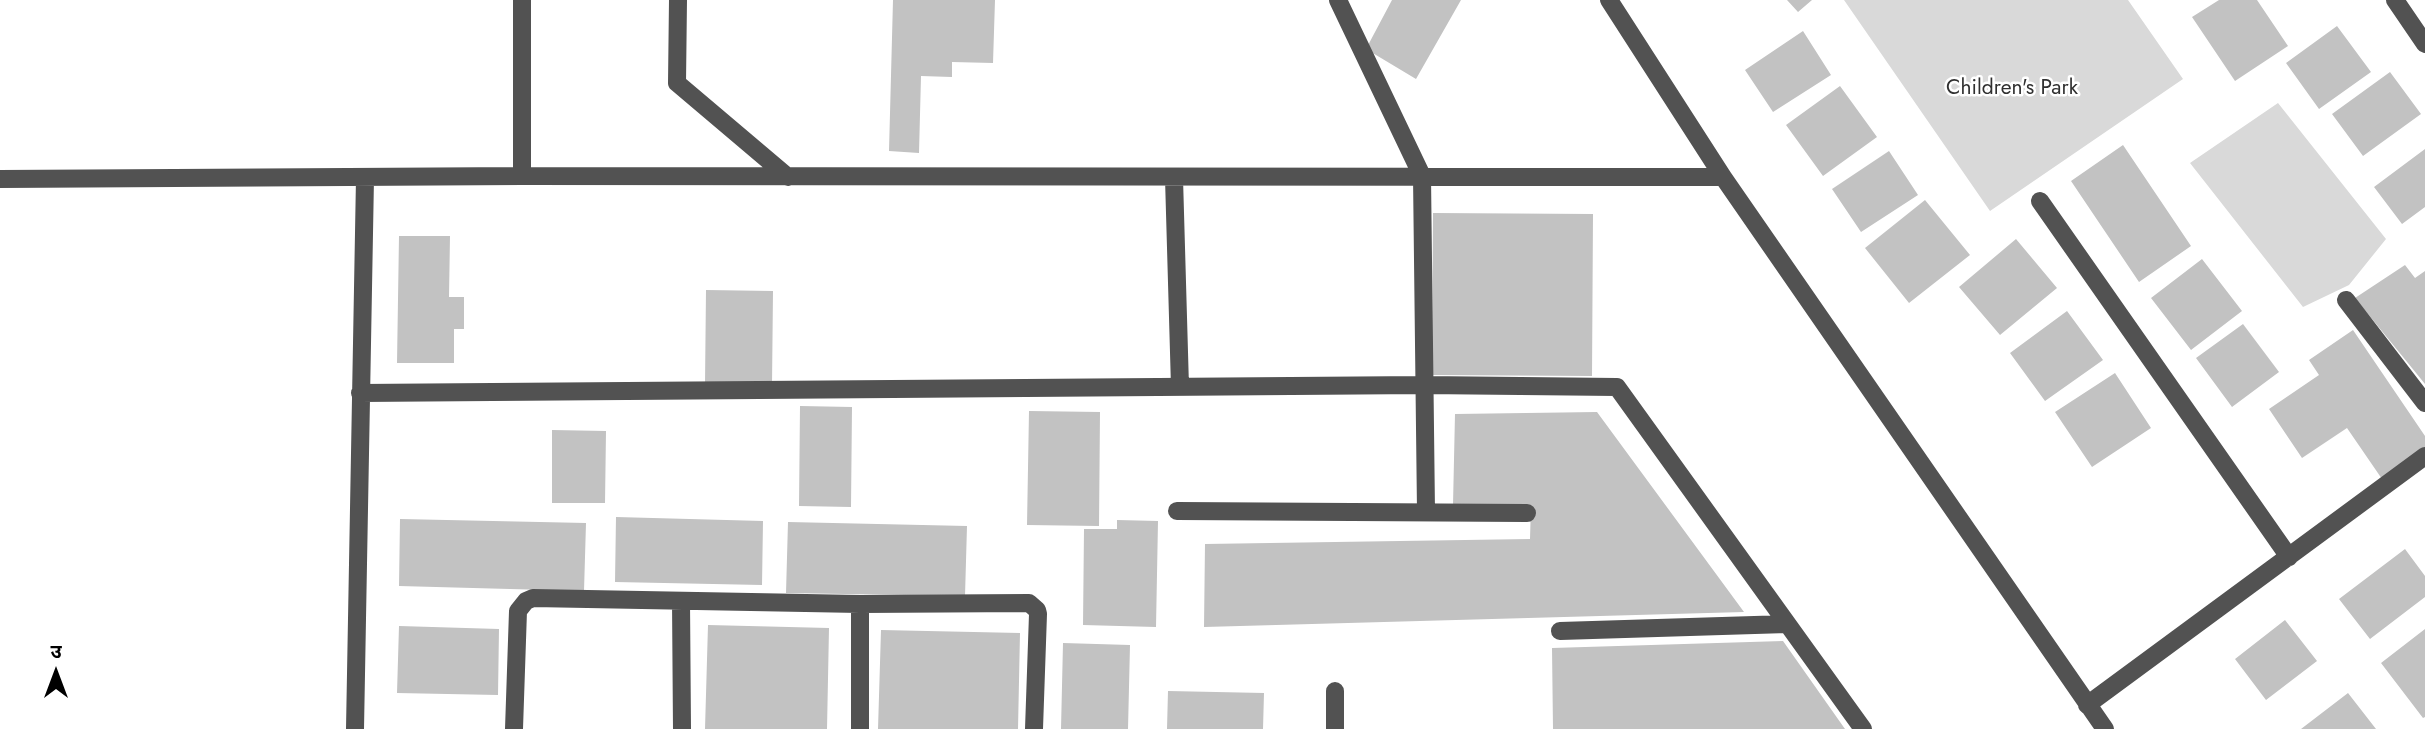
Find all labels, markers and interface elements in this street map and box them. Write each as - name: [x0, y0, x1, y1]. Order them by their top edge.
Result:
- park label: Children's Park: [1946, 76, 2078, 102]
- north arrow: [21, 638, 91, 708]
- text: उ: [50, 638, 62, 665]

